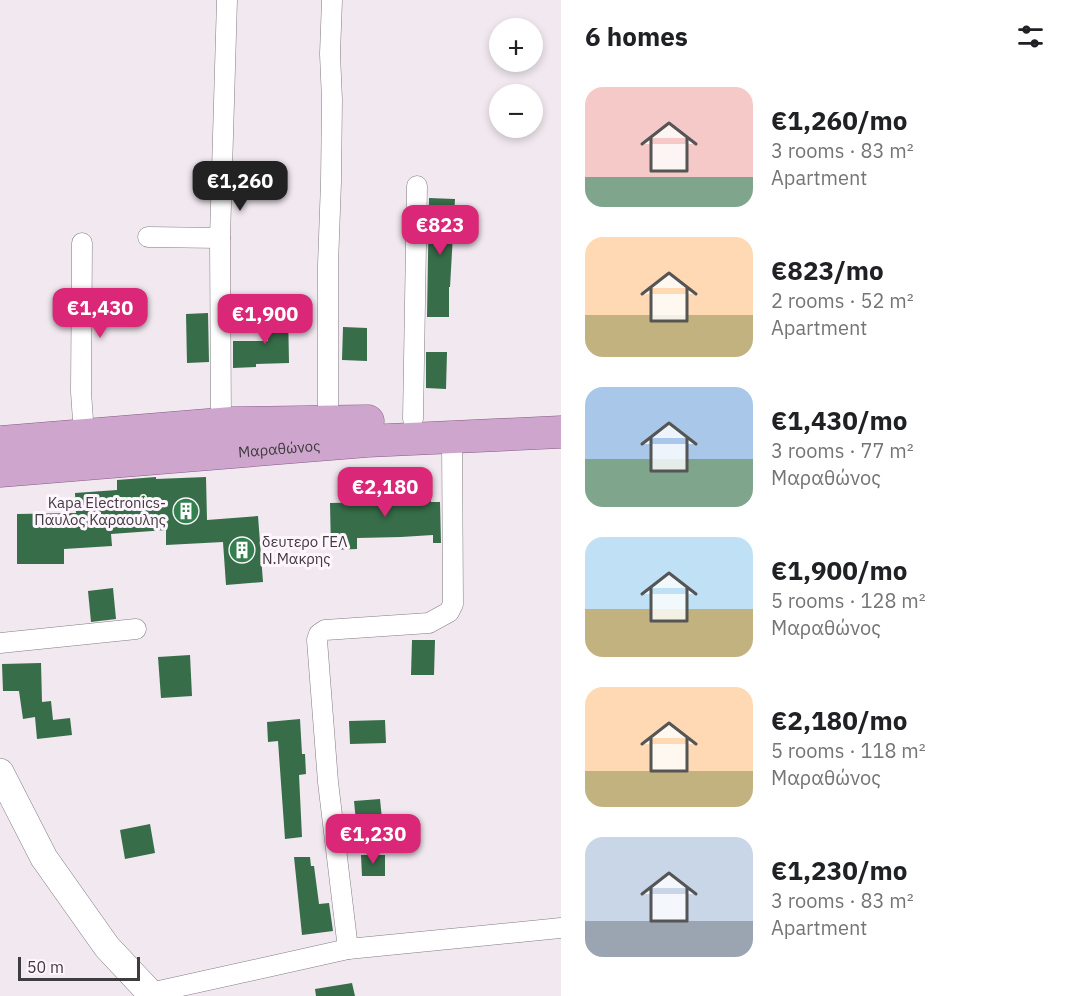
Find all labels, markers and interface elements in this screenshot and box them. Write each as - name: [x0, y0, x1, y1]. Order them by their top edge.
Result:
- map controls: [489, 18, 543, 138]
- button: +: [489, 18, 543, 72]
- text: 6 homes: [585, 19, 688, 53]
- icon: filters: [1014, 20, 1047, 53]
- button: −: [489, 84, 543, 138]
- text: €1,260/mo: [771, 103, 907, 137]
- icon: home: [633, 111, 705, 183]
- text: 3 rooms · 83 m²: [771, 137, 914, 164]
- pin: €1,260: [191, 161, 289, 212]
- text: Apartment: [771, 164, 867, 191]
- text: €1,260: [207, 167, 273, 194]
- pin: €823: [404, 205, 476, 256]
- text: €823: [416, 211, 464, 238]
- text: €823/mo: [771, 253, 884, 287]
- icon: home: [633, 261, 705, 333]
- text: 2 rooms · 52 m²: [771, 287, 914, 314]
- pin: €1,430: [51, 288, 149, 339]
- text: €1,430: [67, 294, 133, 321]
- pin: €1,900: [216, 294, 314, 345]
- text: €1,900: [232, 300, 298, 327]
- text: Apartment: [771, 314, 867, 341]
- text: €1,430/mo: [771, 403, 907, 437]
- icon: home: [633, 411, 705, 483]
- street label: Μαραθώνος: [237, 435, 321, 461]
- text: 3 rooms · 77 m²: [771, 437, 914, 464]
- text: Μαραθώνος: [771, 464, 881, 491]
- pin: €2,180: [336, 467, 434, 518]
- text: €2,180: [352, 473, 418, 500]
- place label: Kapa Electronics- Παυλος Καραουλης: [34, 493, 166, 529]
- building icon: Kapa Electronics- Παυλος Καραουλης: [171, 496, 201, 526]
- place label: δευτερο ΓΕΛ Ν.Μακρης: [262, 532, 348, 568]
- building icon: δευτερο ΓΕΛ Ν.Μακρης: [227, 535, 257, 565]
- text: €1,900/mo: [771, 553, 907, 587]
- icon: home: [633, 561, 705, 633]
- text: 5 rooms · 128 m²: [771, 587, 926, 614]
- text: Μαραθώνος: [771, 614, 881, 641]
- text: €2,180/mo: [771, 703, 907, 737]
- icon: home: [633, 711, 705, 783]
- text: 5 rooms · 118 m²: [771, 737, 926, 764]
- text: Μαραθώνος: [771, 764, 881, 791]
- pin: €1,230: [324, 814, 422, 865]
- text: €1,230: [340, 820, 406, 847]
- text: €1,230/mo: [771, 853, 907, 887]
- icon: home: [633, 861, 705, 933]
- text: 3 rooms · 83 m²: [771, 887, 914, 914]
- text: Apartment: [771, 914, 867, 941]
- scale bar: [18, 954, 140, 982]
- text: 50 m: [27, 957, 64, 977]

